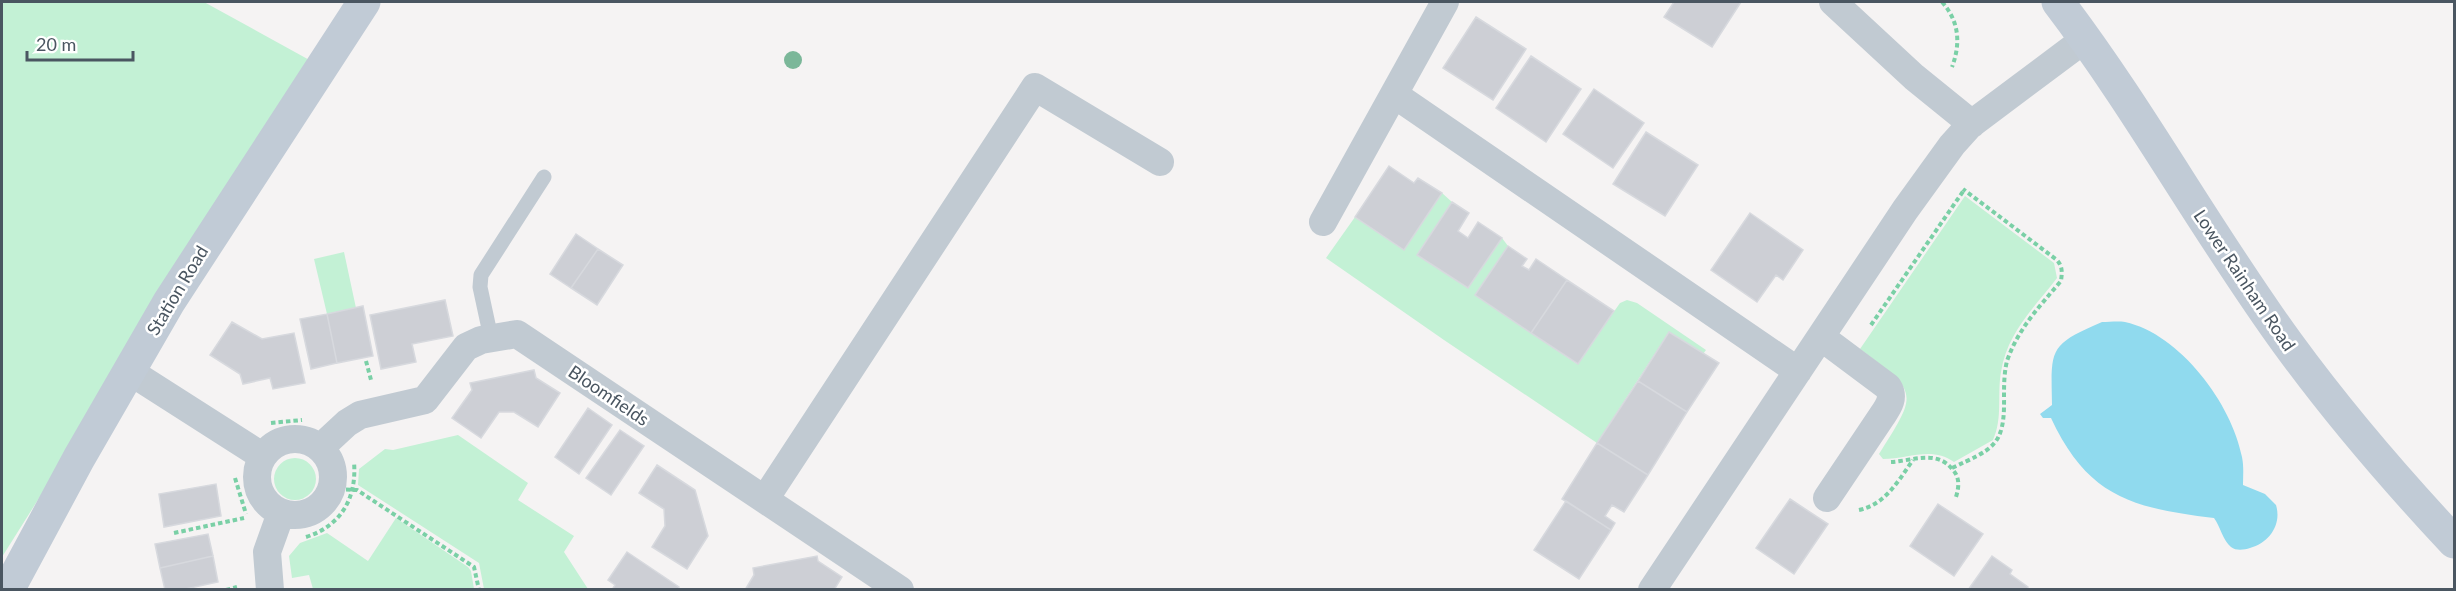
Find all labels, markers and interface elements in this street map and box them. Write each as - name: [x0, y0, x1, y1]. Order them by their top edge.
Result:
- scale bar: [27, 24, 134, 62]
- text: 20 m: [36, 33, 76, 55]
- street label: Lower Rainham Road: [2190, 205, 2300, 355]
- street label: Station Road: [142, 241, 212, 339]
- street label: Bloomfields: [564, 360, 654, 430]

